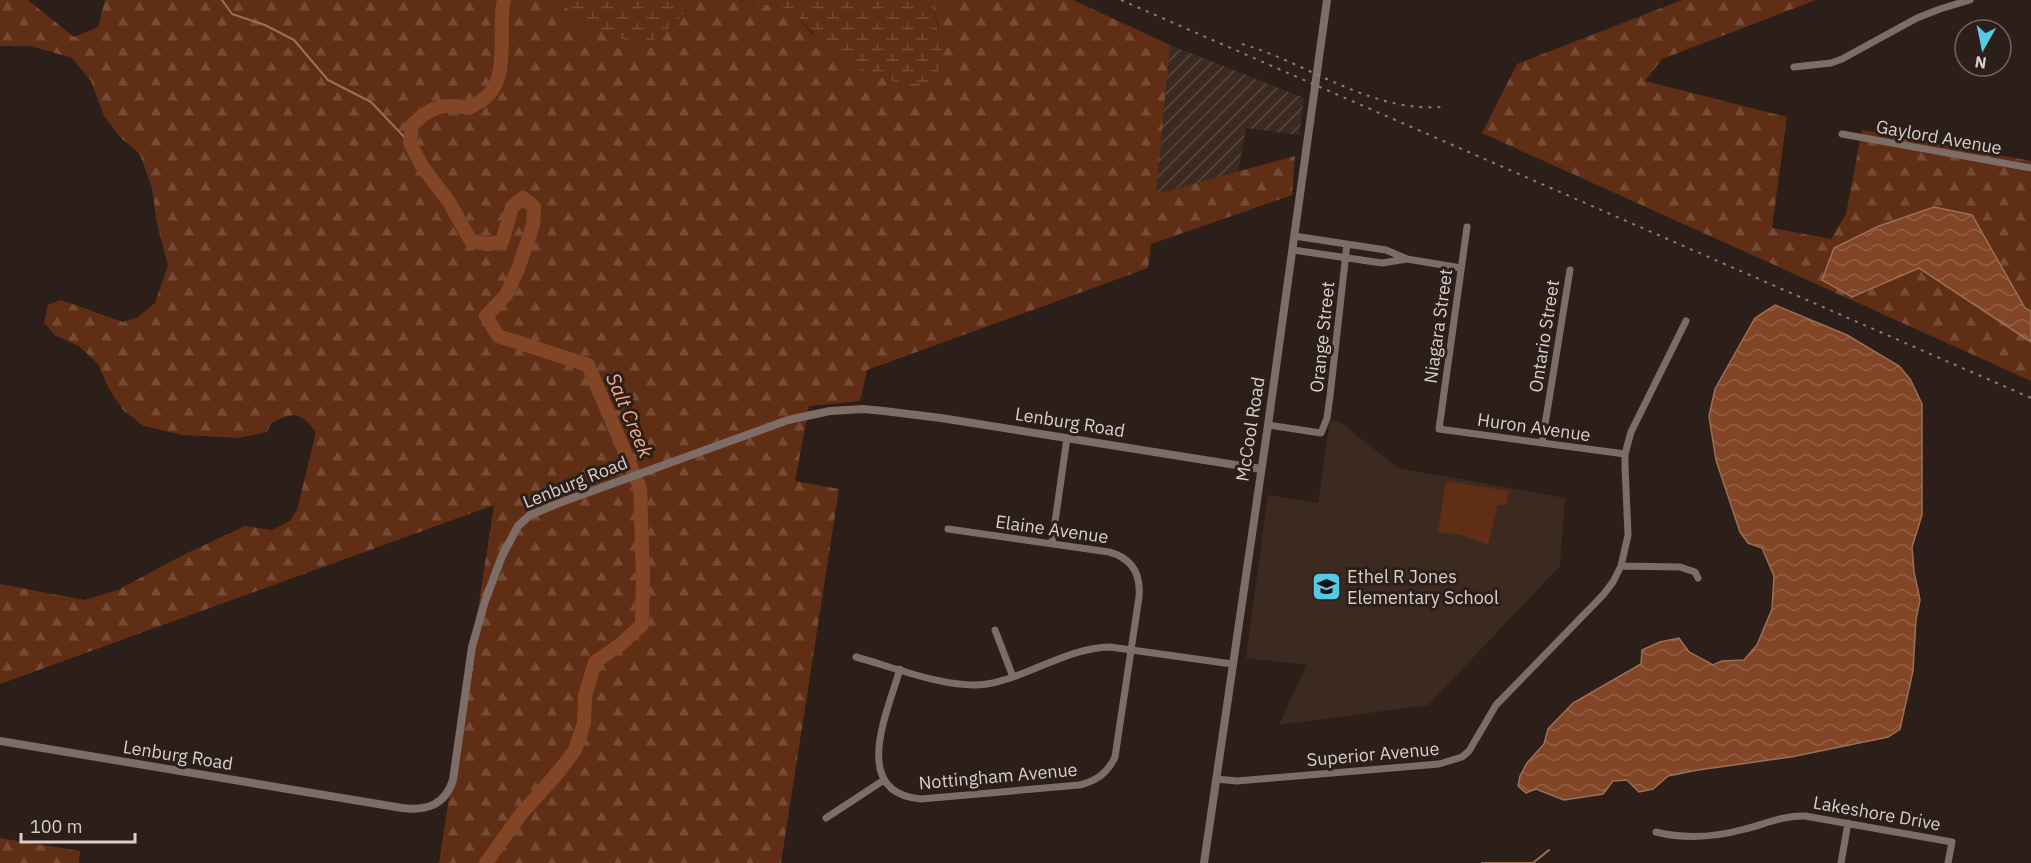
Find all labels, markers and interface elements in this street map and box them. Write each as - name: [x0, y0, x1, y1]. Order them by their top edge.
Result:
- north arrow: [1953, 18, 2013, 78]
- text: N: [1973, 52, 1988, 74]
- street label: Gaylord Avenue: [1874, 115, 2004, 159]
- street label: Niagara Street: [1419, 267, 1457, 385]
- street label: Ontario Street: [1524, 278, 1564, 394]
- street label: Orange Street: [1305, 280, 1339, 394]
- water label: Salt Creek: [600, 368, 660, 462]
- street label: McCool Road: [1230, 375, 1270, 483]
- street label: Lenburg Road: [1013, 402, 1127, 442]
- street label: Huron Avenue: [1476, 408, 1592, 446]
- street label: Lenburg Road: [519, 451, 631, 513]
- street label: Elaine Avenue: [994, 510, 1110, 548]
- place label: Ethel R Jones Elementary School: [1347, 565, 1499, 609]
- school or university icon: Ethel R Jones Elementary School: [1310, 570, 1342, 602]
- street label: Lenburg Road: [121, 735, 235, 775]
- street label: Superior Avenue: [1306, 737, 1440, 771]
- street label: Nottingham Avenue: [918, 758, 1079, 794]
- street label: Lakeshore Drive: [1811, 790, 1943, 836]
- scale bar: [21, 806, 135, 844]
- text: 100 m: [30, 815, 82, 838]

